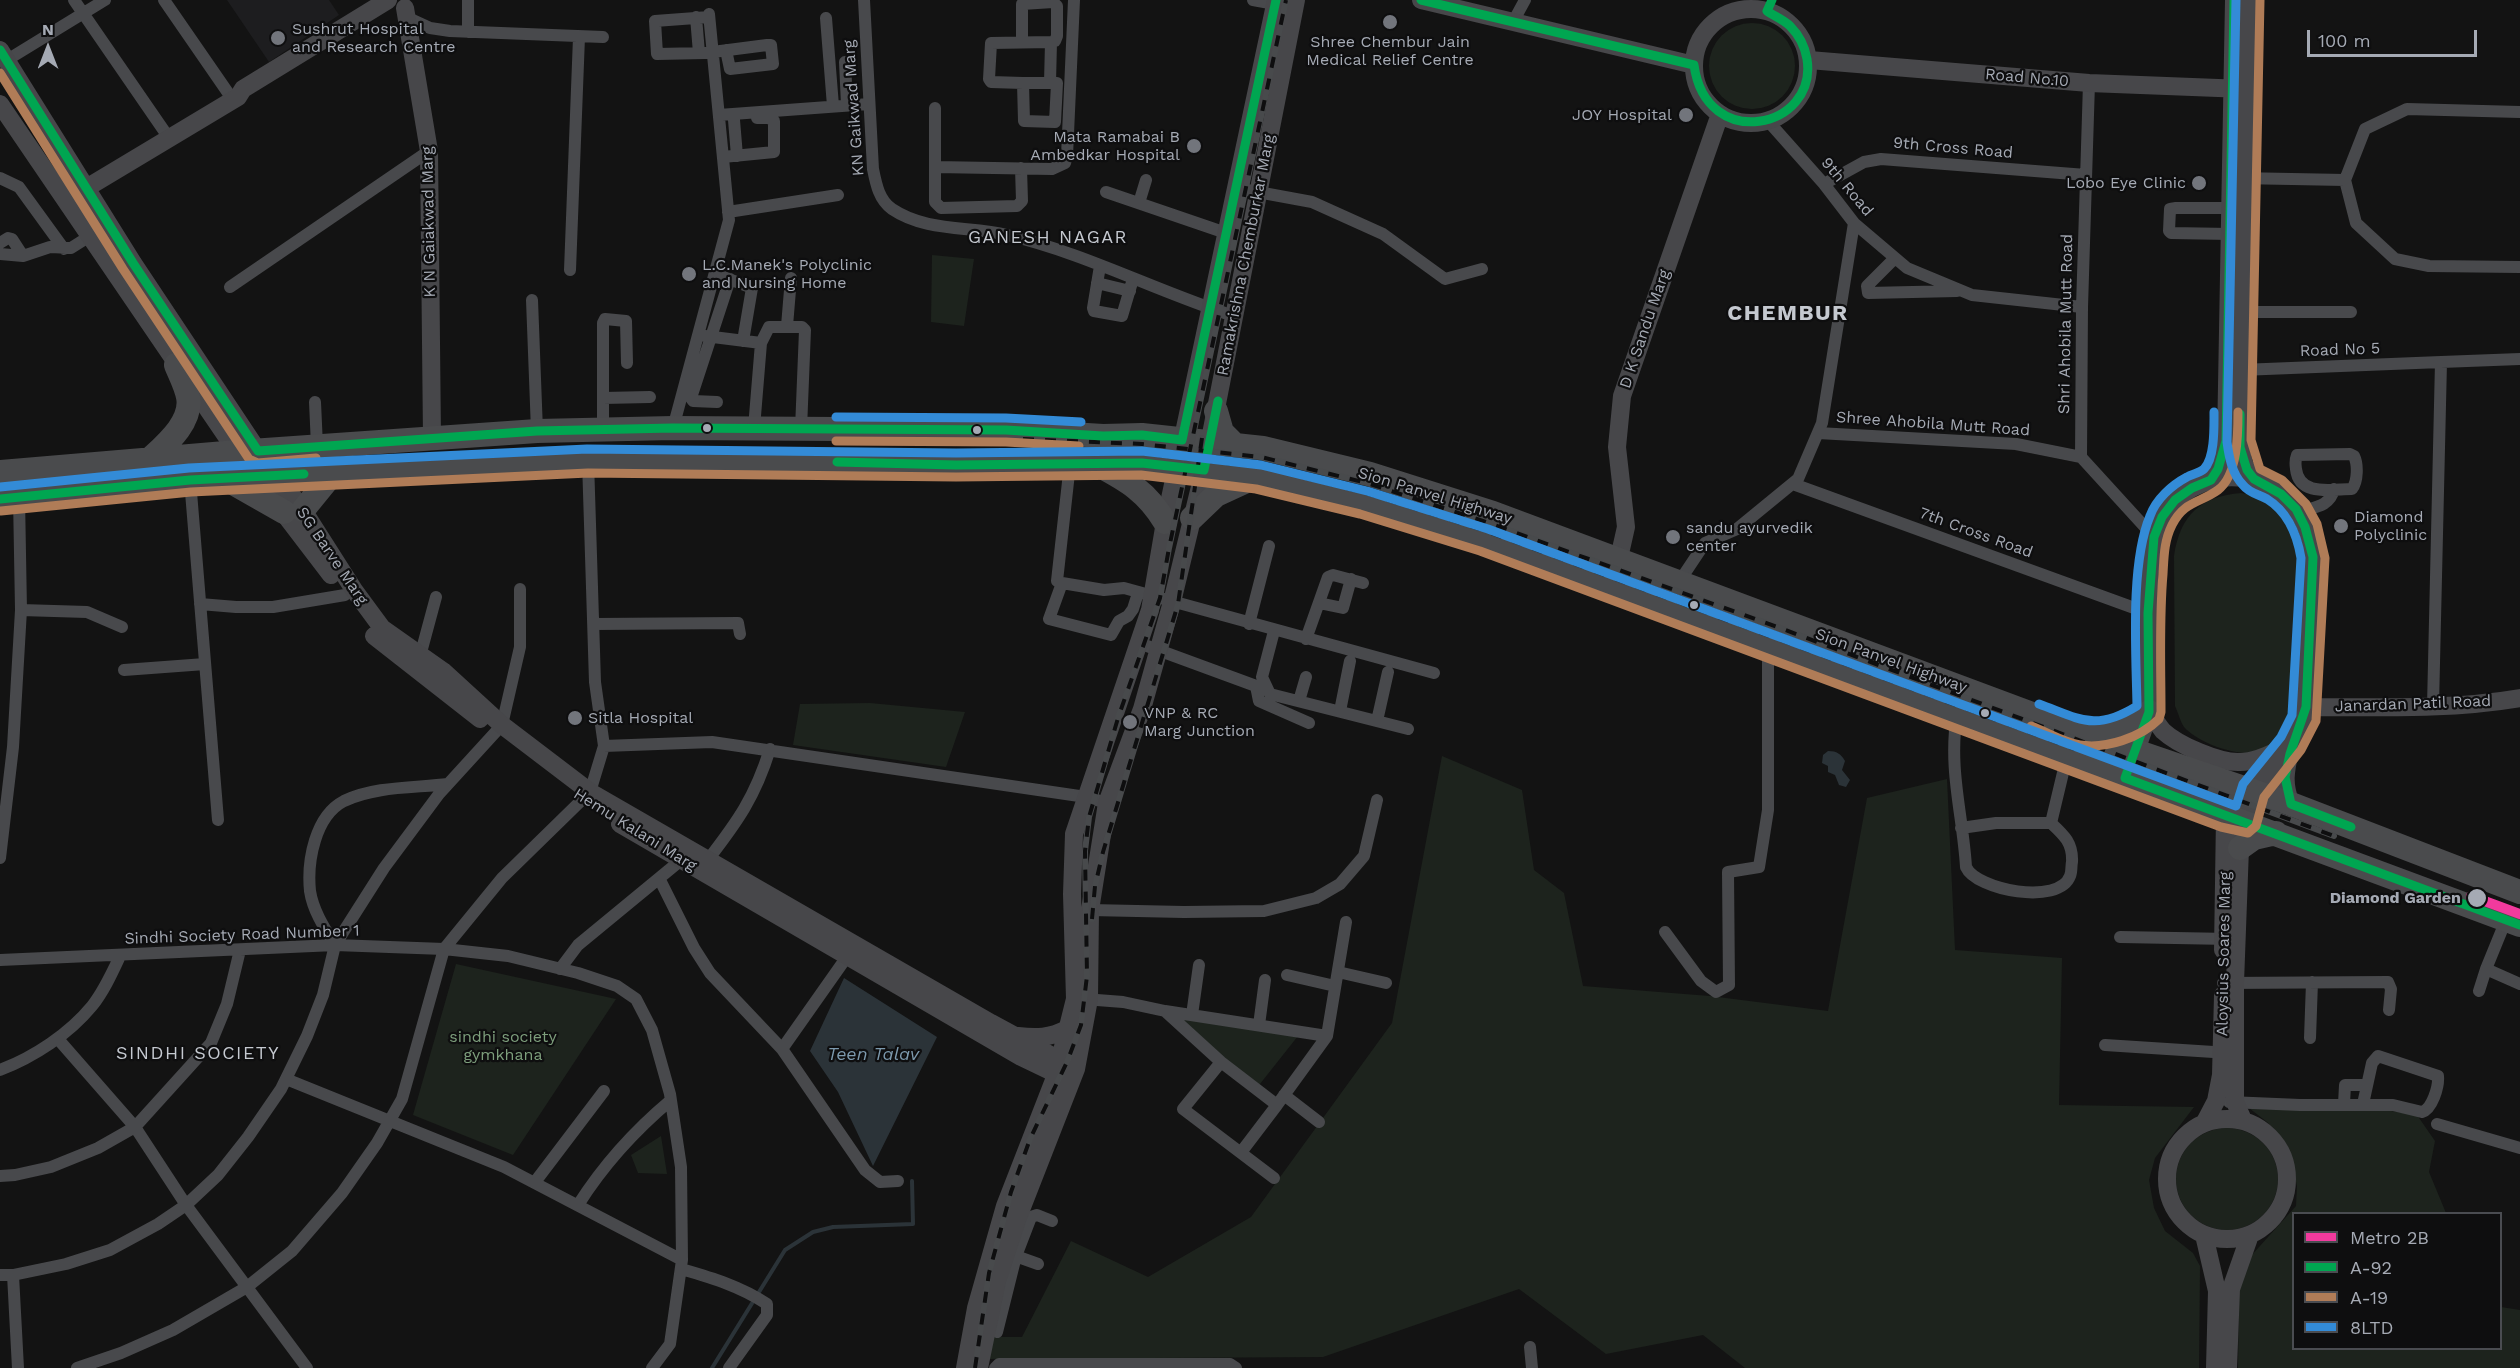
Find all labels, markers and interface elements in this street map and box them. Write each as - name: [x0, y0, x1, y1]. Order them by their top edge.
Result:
- marker: Shree Chembur Jain Medical Relief Centre: [1381, 13, 1399, 31]
- north arrow: [18, 18, 78, 78]
- scale bar: [2310, 18, 2480, 56]
- place label: Sushrut Hospital and Research Centre: [292, 19, 456, 57]
- text: N: [42, 20, 54, 39]
- marker: Sushrut Hospital and Research Centre: [269, 29, 287, 47]
- text: 100 m: [2318, 30, 2371, 51]
- place label: Shree Chembur Jain Medical Relief Centre: [1306, 32, 1474, 70]
- street label: KN Gaikwad Marg: [840, 39, 868, 177]
- street label: Road No.10: [1984, 65, 2070, 91]
- place label: JOY Hospital: [1572, 105, 1672, 125]
- marker: JOY Hospital: [1677, 106, 1695, 124]
- place label: Mata Ramabai B Ambedkar Hospital: [1030, 127, 1180, 165]
- street label: Ramakrishna Chemburkar Marg: [1213, 133, 1279, 377]
- street label: 9th Cross Road: [1892, 133, 2014, 163]
- marker: Mata Ramabai B Ambedkar Hospital: [1185, 137, 1203, 155]
- street label: K N Gaiakwad Marg: [418, 146, 440, 298]
- street label: 9th Road: [1817, 154, 1877, 220]
- place label: Lobo Eye Clinic: [2066, 173, 2186, 193]
- marker: Lobo Eye Clinic: [2190, 174, 2208, 192]
- district label: GANESH NAGAR: [968, 227, 1128, 249]
- street label: Shri Ahobila Mutt Road: [2055, 234, 2077, 414]
- place label: L.C.Manek's Polyclinic and Nursing Home: [702, 255, 872, 293]
- marker: L.C.Manek's Polyclinic and Nursing Home: [680, 265, 698, 283]
- street label: D K Sandu Marg: [1616, 267, 1674, 391]
- district label: CHEMBUR: [1727, 301, 1849, 327]
- street label: Road No 5: [2299, 339, 2381, 361]
- street label: Shree Ahobila Mutt Road: [1835, 408, 2031, 440]
- unlabelled marker: [701, 422, 713, 434]
- unlabelled marker: [971, 424, 983, 436]
- street label: Sion Panvel Highway: [1356, 463, 1514, 529]
- street label: SG Barve Marg: [292, 504, 372, 608]
- street label: 7th Cross Road: [1917, 504, 2035, 562]
- place label: Diamond Polyclinic: [2354, 507, 2427, 545]
- marker: Diamond Polyclinic: [2332, 517, 2350, 535]
- place label: sandu ayurvedik center: [1686, 518, 1813, 556]
- marker: sandu ayurvedik center: [1664, 528, 1682, 546]
- unlabelled marker: [1688, 599, 1700, 611]
- street label: Sion Panvel Highway: [1812, 625, 1970, 697]
- street label: Janardan Patil Road: [2335, 692, 2491, 716]
- place label: VNP & RC Marg Junction: [1144, 703, 1255, 741]
- unlabelled marker: [1979, 707, 1991, 719]
- place label: Sitla Hospital: [588, 708, 693, 728]
- marker: Sitla Hospital: [566, 709, 584, 727]
- marker: VNP & RC Marg Junction: [1121, 713, 1139, 731]
- street label: Hemu Kalani Marg: [570, 784, 700, 876]
- street label: Aloysius Soares Marg: [2213, 871, 2235, 1037]
- marker: Diamond Garden: [2466, 887, 2488, 909]
- place label: Diamond Garden: [2330, 888, 2461, 908]
- street label: Sindhi Society Road Number 1: [124, 921, 360, 949]
- park label: sindhi society gymkhana: [449, 1027, 557, 1065]
- district label: SINDHI SOCIETY: [116, 1043, 280, 1065]
- water label: Teen Talav: [827, 1044, 919, 1066]
- legend: [2292, 1212, 2502, 1350]
- text: Metro 2B: [2350, 1227, 2429, 1248]
- text: A-92: [2350, 1257, 2392, 1278]
- text: A-19: [2350, 1287, 2388, 1308]
- text: 8LTD: [2350, 1317, 2393, 1338]

